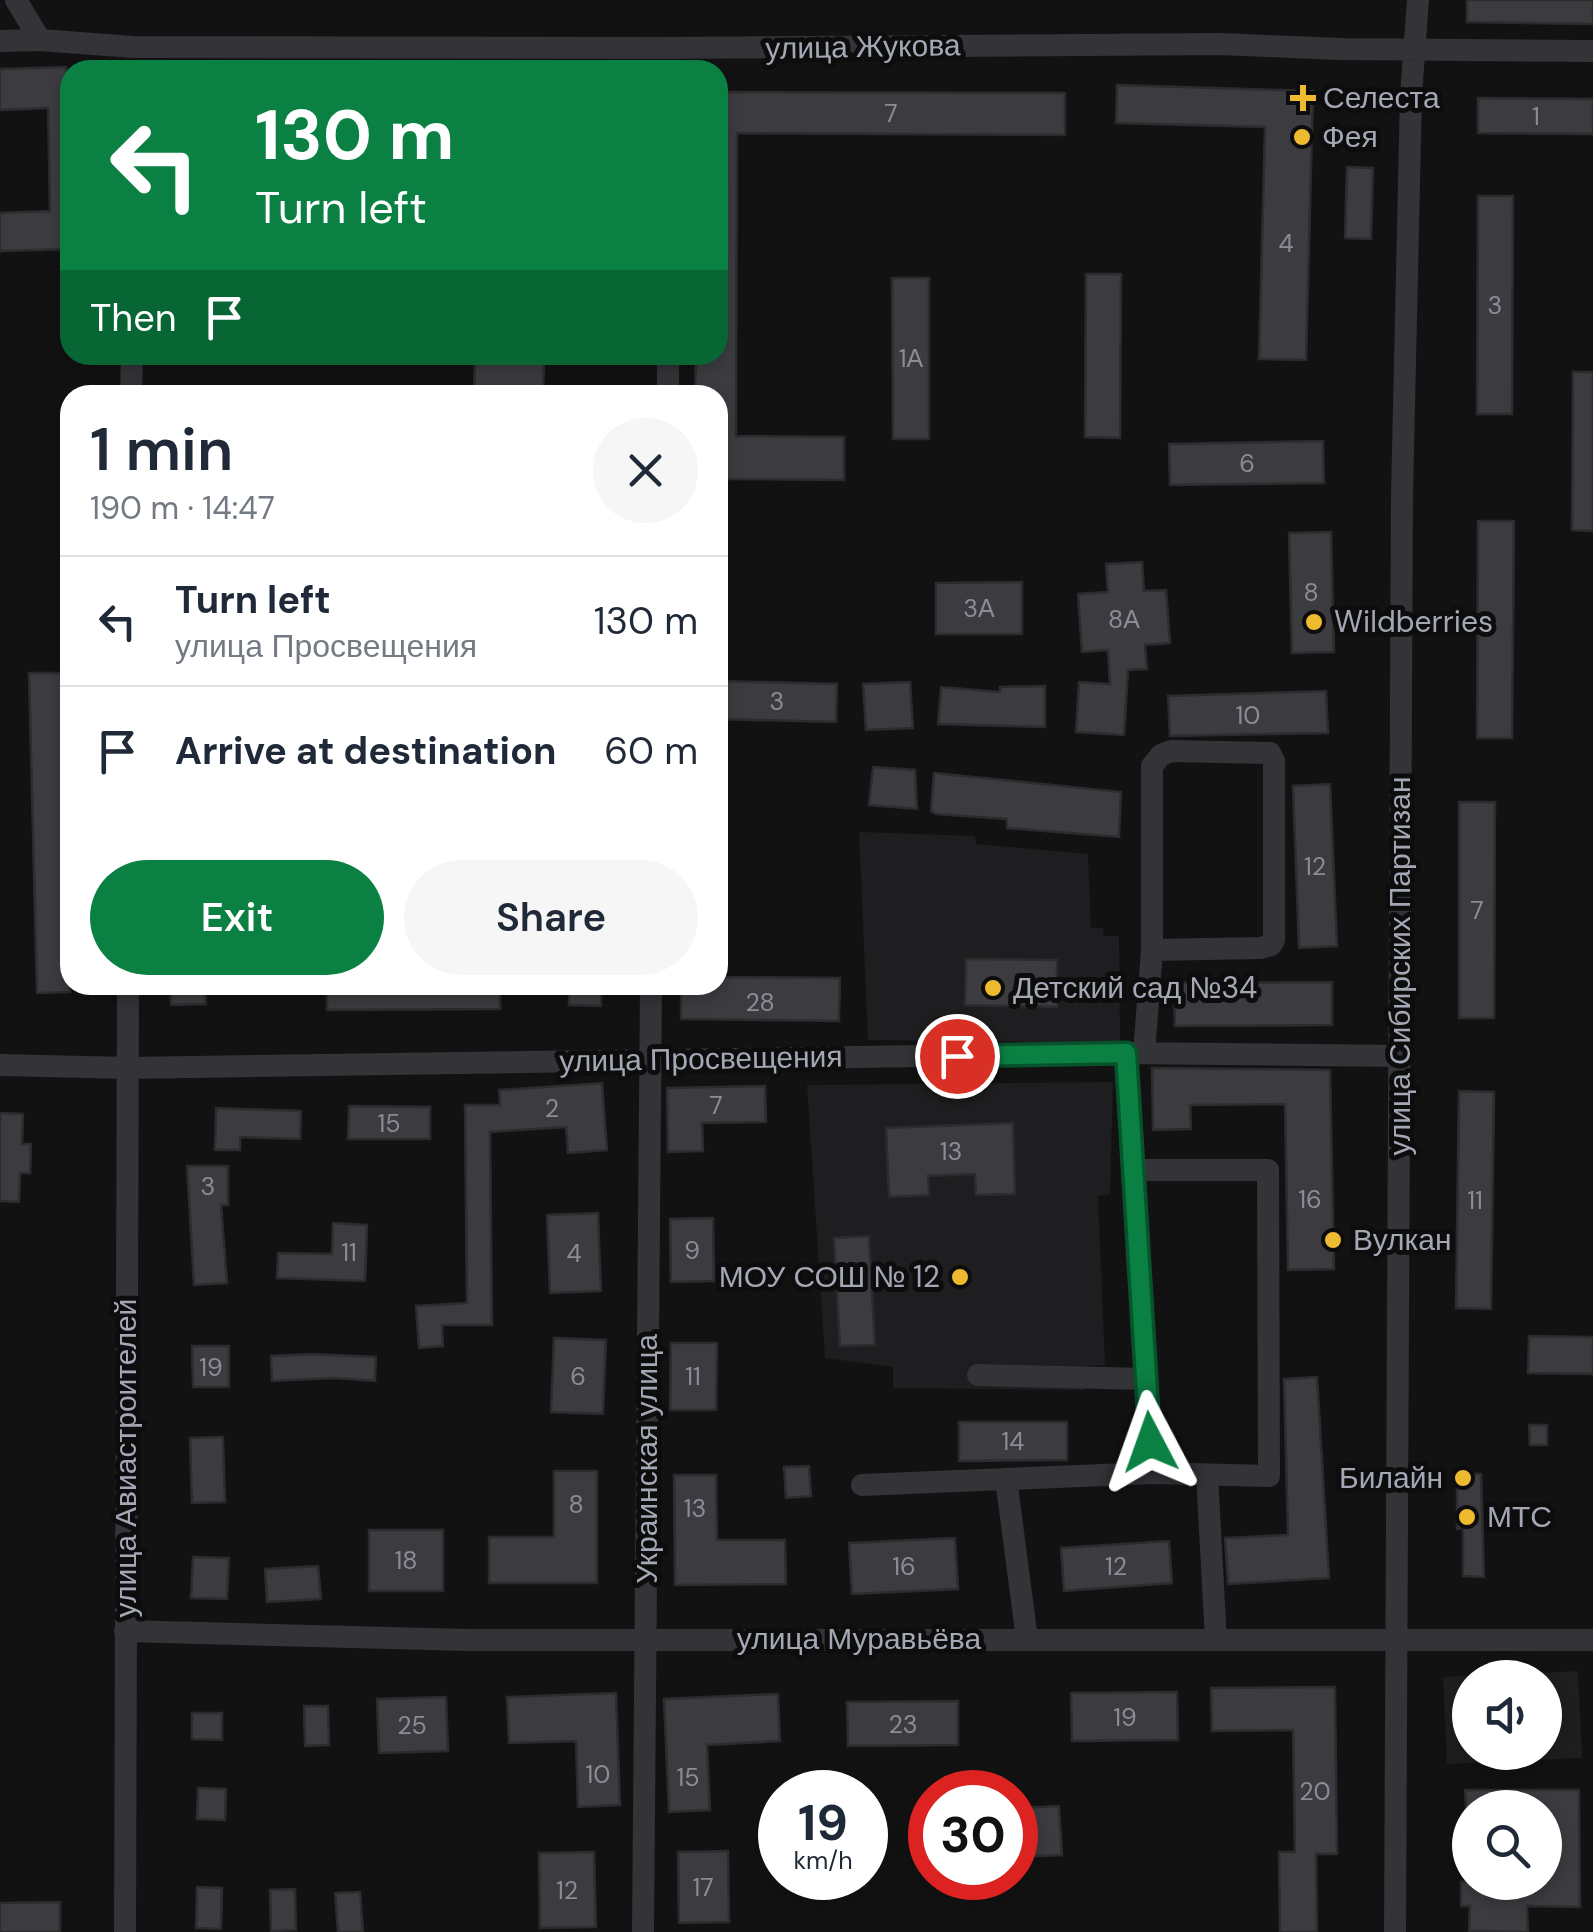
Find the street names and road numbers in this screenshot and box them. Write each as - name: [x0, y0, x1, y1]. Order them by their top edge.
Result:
- street label: улица Жукова: [765, 25, 961, 68]
- street label: улица Сибирских Партизан: [1380, 776, 1419, 1156]
- street label: улица Просвещения: [559, 1037, 843, 1080]
- street label: улица Авиастроителей: [106, 1299, 145, 1617]
- street label: Украинская улица: [627, 1334, 666, 1584]
- street label: улица Муравьёва: [737, 1619, 981, 1658]

